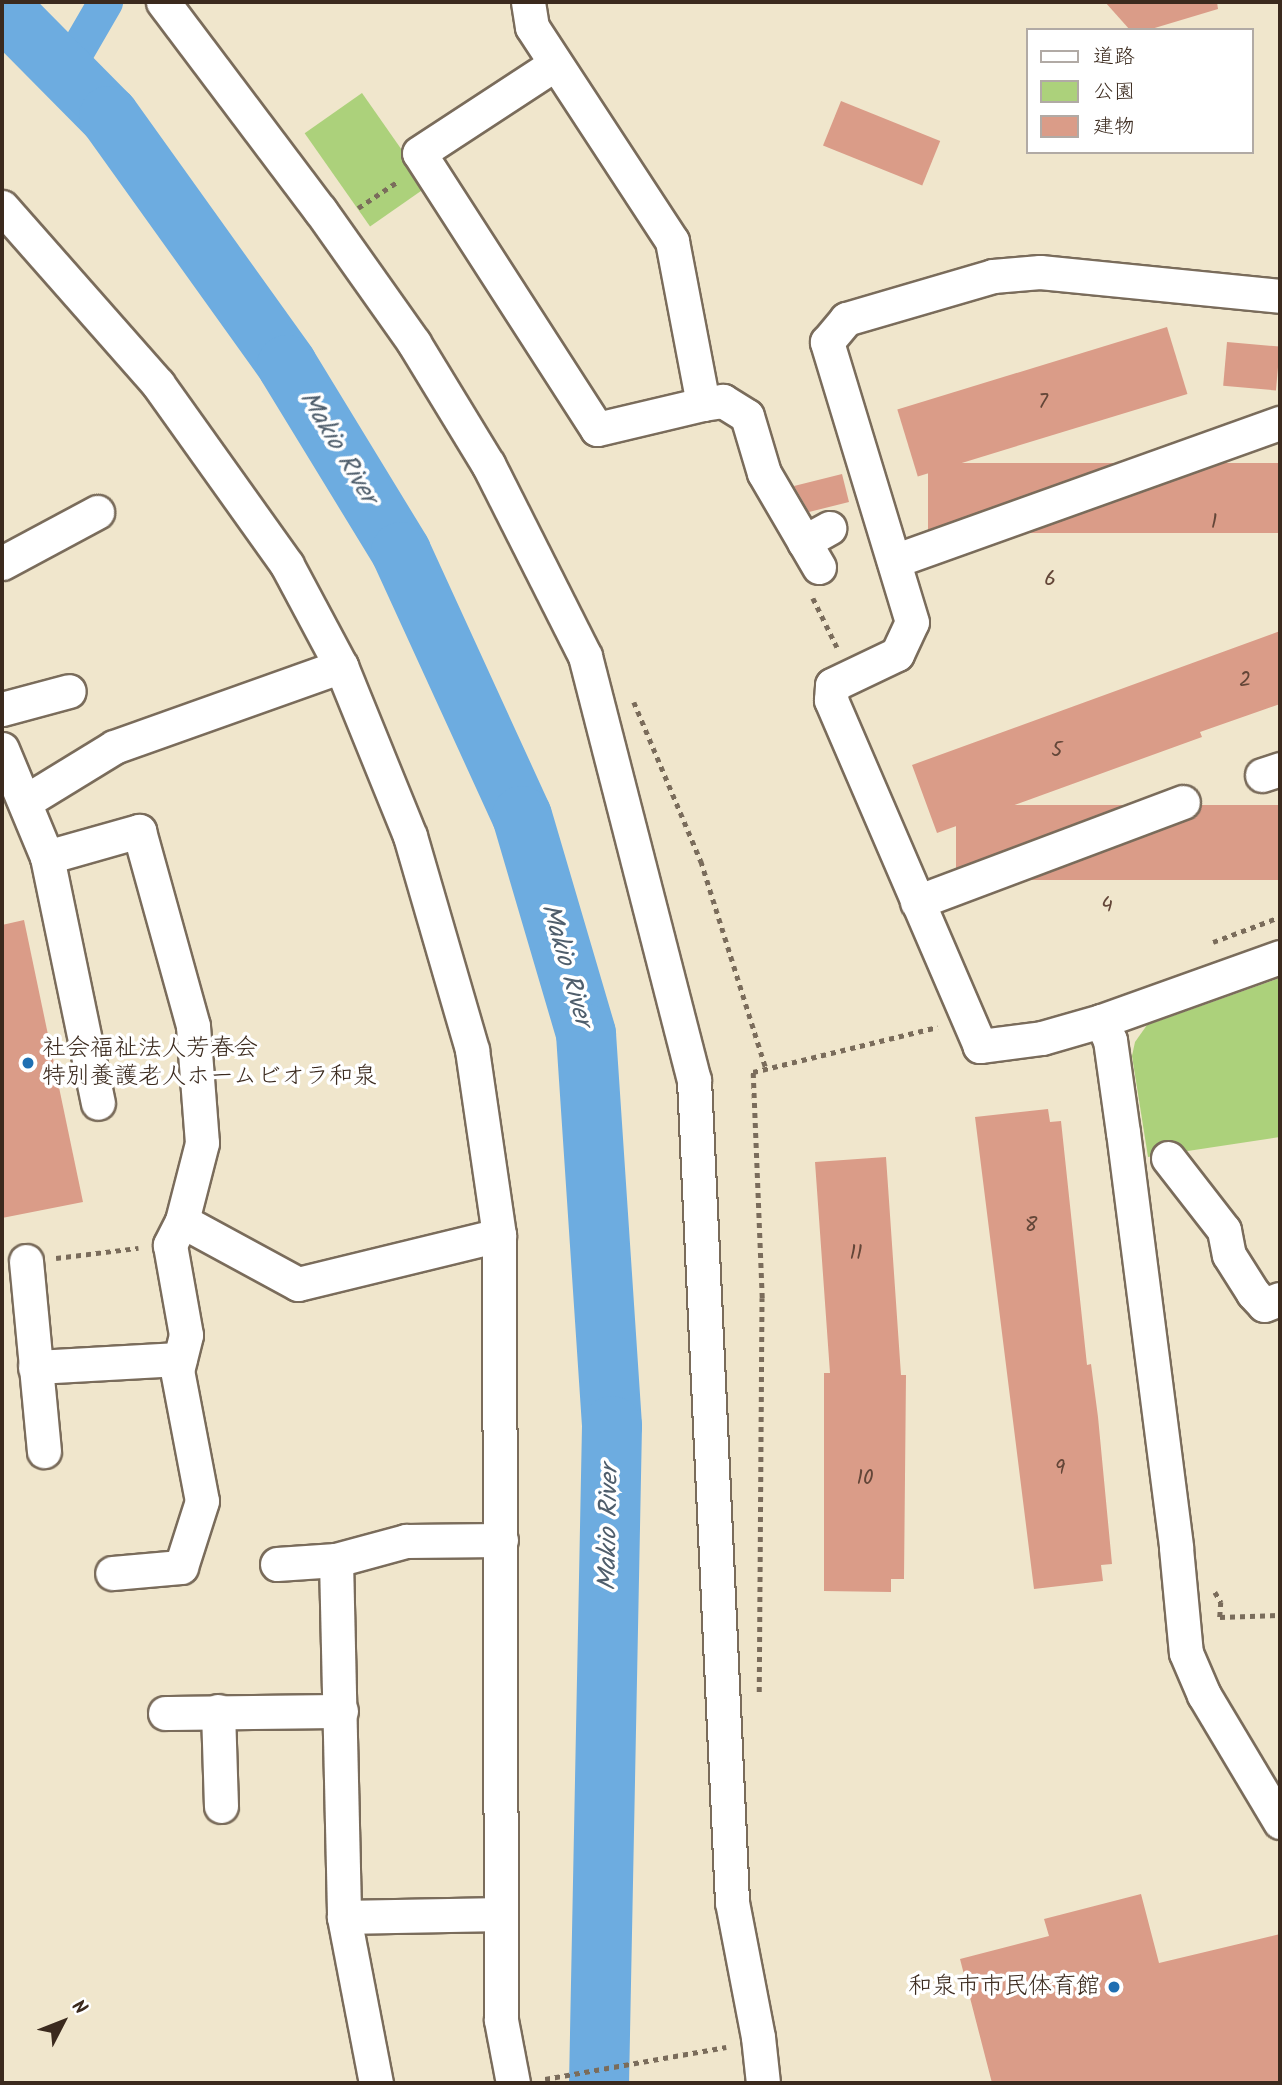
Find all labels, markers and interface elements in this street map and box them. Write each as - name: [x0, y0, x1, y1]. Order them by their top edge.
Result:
- legend: [1026, 28, 1254, 154]
- text: 道路: [1093, 41, 1135, 74]
- text: 公園: [1093, 76, 1135, 109]
- text: 建物: [1093, 111, 1135, 144]
- water label: Makio River: [291, 386, 383, 510]
- house number: 7: [1038, 390, 1048, 416]
- house number: 1: [1211, 510, 1217, 536]
- house number: 6: [1044, 567, 1056, 593]
- house number: 2: [1239, 668, 1251, 694]
- house number: 5: [1051, 738, 1063, 764]
- house number: 4: [1101, 893, 1113, 919]
- water label: Makio River: [533, 900, 597, 1030]
- place label: 社会福祉法人芳春会 特別養護老人ホームビオラ和泉: [42, 1035, 378, 1091]
- marker: 社会福祉法人芳春会 特別養護老人ホームビオラ和泉: [20, 1055, 36, 1071]
- house number: 8: [1025, 1213, 1037, 1239]
- house number: 11: [849, 1241, 863, 1267]
- house number: 9: [1055, 1456, 1065, 1482]
- water label: Makio River: [593, 1465, 627, 1591]
- house number: 10: [856, 1466, 874, 1492]
- place label: 和泉市市民体育館: [908, 1973, 1100, 2001]
- marker: 和泉市市民体育館: [1106, 1979, 1122, 1995]
- north arrow: [28, 1987, 98, 2057]
- text: N: [63, 1993, 94, 2022]

